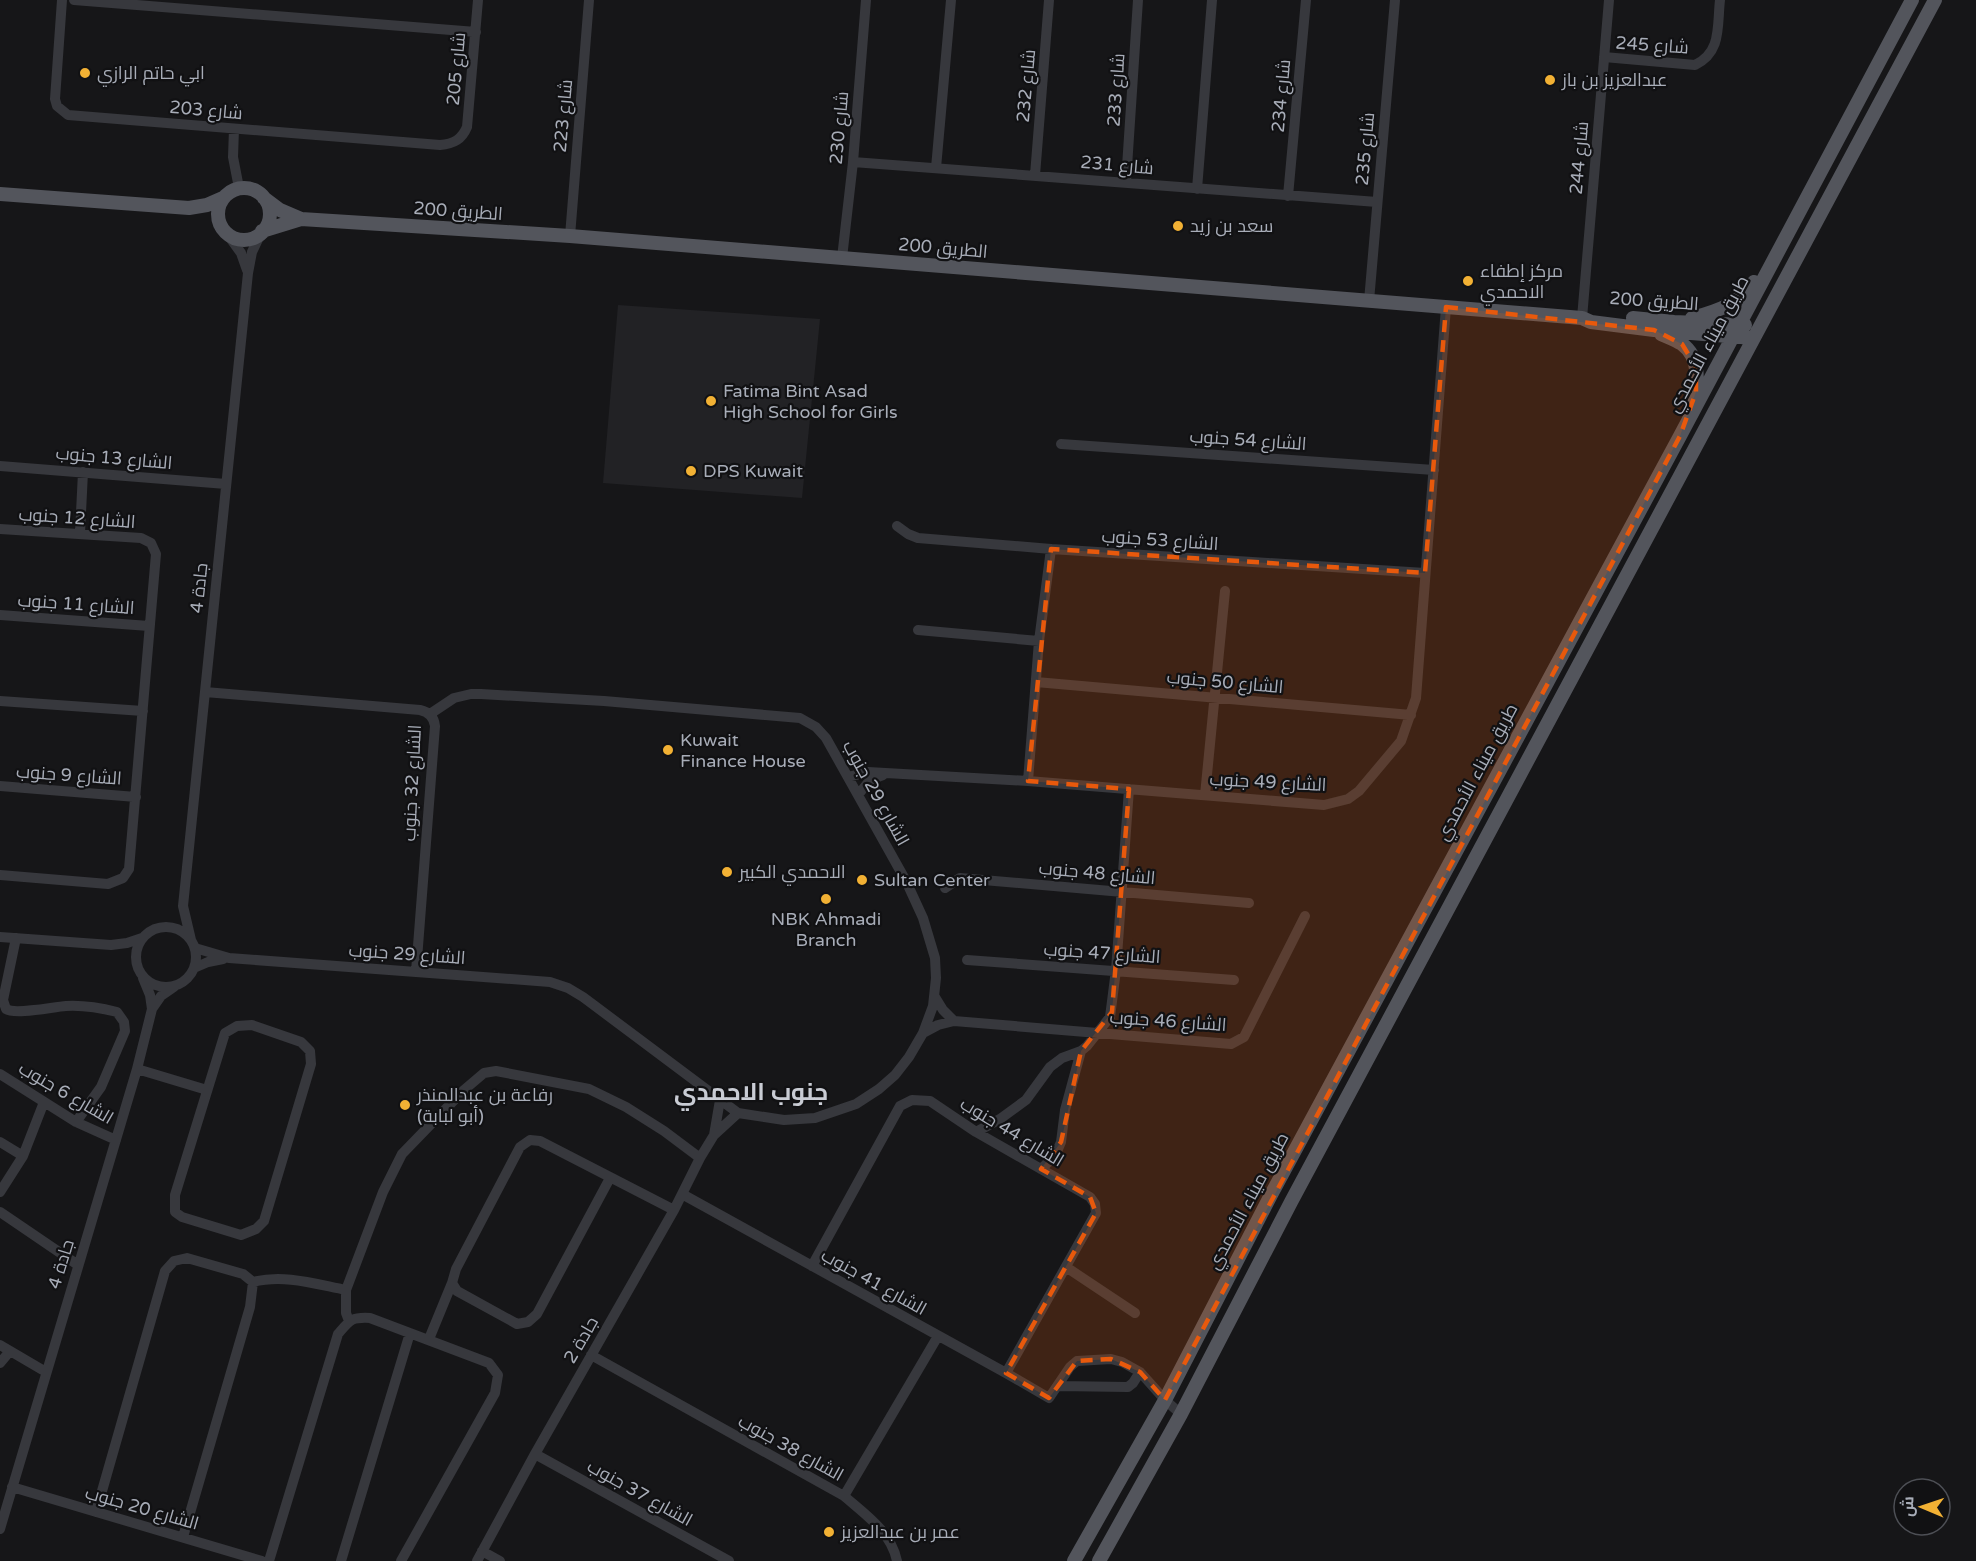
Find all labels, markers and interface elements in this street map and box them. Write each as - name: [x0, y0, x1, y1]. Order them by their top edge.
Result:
- street label: شارع 205: [442, 31, 471, 107]
- street label: شارع 245: [1615, 31, 1689, 60]
- street label: شارع 232: [1012, 48, 1041, 124]
- street label: شارع 233: [1102, 53, 1131, 127]
- street label: شارع 234: [1267, 58, 1296, 134]
- place label: ابي حاتم الرازي: [97, 62, 205, 87]
- marker: ابي حاتم الرازي: [78, 66, 92, 80]
- place label: عبدالعزيز بن باز: [1561, 69, 1667, 91]
- marker: عبدالعزيز بن باز: [1543, 73, 1557, 87]
- street label: شارع 223: [549, 78, 578, 154]
- street label: شارع 230: [825, 90, 854, 166]
- street label: شارع 203: [168, 96, 244, 125]
- street label: شارع 235: [1351, 111, 1380, 187]
- street label: شارع 244: [1565, 120, 1594, 196]
- street label: شارع 231: [1079, 151, 1155, 180]
- street label: الطريق 200: [412, 197, 503, 226]
- place label: سعد بن زيد: [1190, 215, 1273, 237]
- marker: سعد بن زيد: [1171, 219, 1185, 233]
- street label: الطريق 200: [897, 233, 989, 264]
- place label: مركز إطفاء الاحمدي: [1480, 260, 1563, 306]
- street label: طريق ميناء الأحمدي: [1663, 272, 1756, 418]
- marker: مركز إطفاء الاحمدي: [1461, 274, 1475, 288]
- street label: الطريق 200: [1608, 287, 1699, 316]
- place label: Fatima Bint Asad High School for Girls: [723, 380, 898, 423]
- marker: Fatima Bint Asad High School for Girls: [704, 394, 718, 408]
- street label: الشارع 54 جنوب: [1189, 425, 1307, 456]
- street label: الشارع 13 جنوب: [55, 442, 173, 475]
- place label: DPS Kuwait: [703, 460, 803, 482]
- marker: DPS Kuwait: [684, 464, 698, 478]
- street label: الشارع 12 جنوب: [18, 503, 136, 534]
- street label: الشارع 53 جنوب: [1101, 525, 1219, 556]
- street label: جادة 4: [185, 562, 213, 614]
- street label: الشارع 11 جنوب: [17, 589, 135, 620]
- street label: الشارع 50 جنوب: [1166, 666, 1284, 699]
- street label: طريق ميناء الأحمدي: [1432, 700, 1525, 846]
- street label: الشارع 32 جنوب: [398, 724, 427, 842]
- place label: Kuwait Finance House: [680, 729, 806, 772]
- street label: الشارع 29 جنوب: [837, 736, 914, 850]
- marker: Kuwait Finance House: [661, 743, 675, 757]
- street label: الشارع 9 جنوب: [15, 760, 123, 791]
- street label: الشارع 49 جنوب: [1209, 768, 1327, 797]
- street label: الشارع 48 جنوب: [1038, 857, 1156, 890]
- place label: الاحمدي الكبير: [738, 861, 846, 886]
- marker: الاحمدي الكبير: [720, 865, 734, 879]
- place label: Sultan Center: [874, 869, 990, 891]
- marker: Sultan Center: [855, 873, 869, 887]
- marker: NBK Ahmadi Branch: [819, 892, 833, 906]
- place label: NBK Ahmadi Branch: [771, 908, 881, 951]
- street label: الشارع 47 جنوب: [1043, 938, 1161, 969]
- street label: الشارع 29 جنوب: [348, 939, 466, 970]
- street label: الشارع 46 جنوب: [1109, 1006, 1227, 1037]
- street label: الشارع 6 جنوب: [14, 1057, 117, 1130]
- district label: جنوب الاحمدي: [674, 1078, 828, 1111]
- place label: رفاعة بن عبدالمنذر (أبو لبابة): [416, 1084, 553, 1127]
- street label: الشارع 44 جنوب: [956, 1092, 1068, 1172]
- marker: رفاعة بن عبدالمنذر (أبو لبابة): [398, 1098, 412, 1112]
- street label: طريق ميناء الأحمدي: [1203, 1129, 1296, 1275]
- street label: جادة 4: [43, 1237, 79, 1291]
- street label: الشارع 41 جنوب: [817, 1244, 931, 1321]
- street label: جادة 2: [559, 1313, 603, 1367]
- street label: الشارع 38 جنوب: [734, 1410, 848, 1487]
- street label: الشارع 37 جنوب: [583, 1455, 697, 1532]
- north arrow: [1892, 1477, 1952, 1537]
- street label: الشارع 20 جنوب: [82, 1481, 201, 1536]
- text: ش: [1898, 1496, 1918, 1517]
- place label: عمر بن عبدالعزيز: [840, 1521, 960, 1543]
- marker: عمر بن عبدالعزيز: [822, 1525, 836, 1539]

